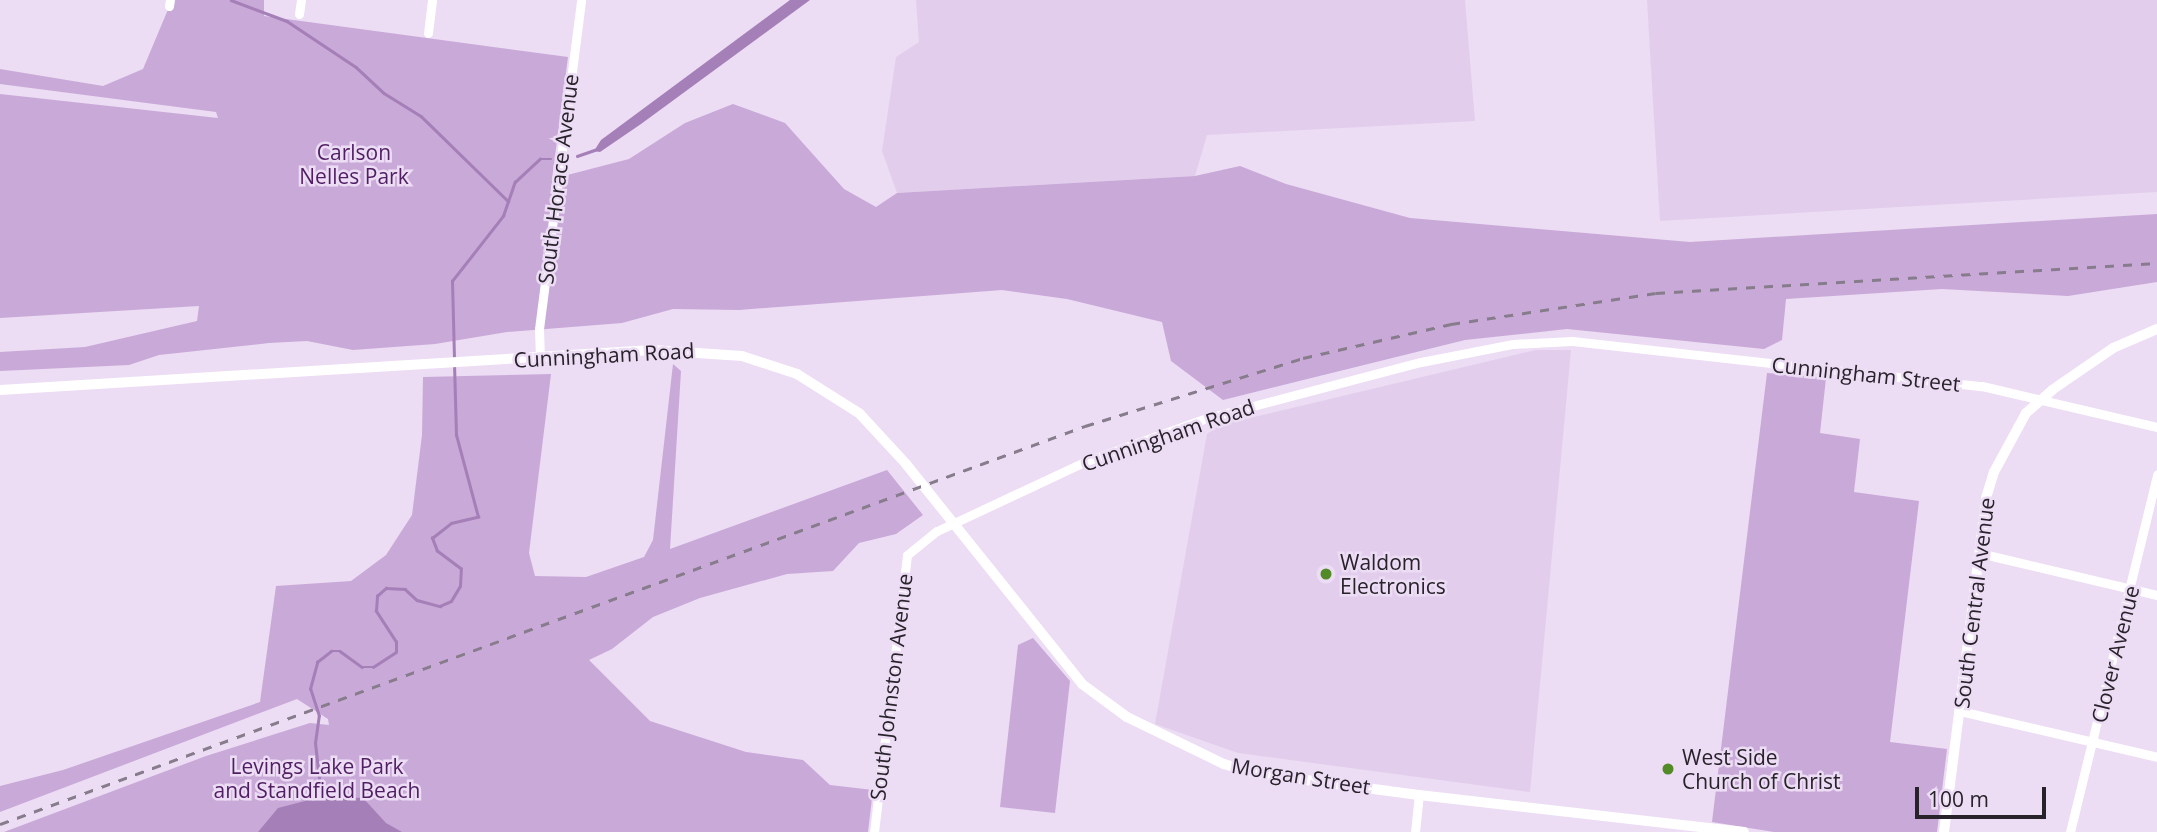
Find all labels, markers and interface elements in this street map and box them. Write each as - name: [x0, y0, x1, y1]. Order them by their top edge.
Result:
- street label: South Horace Avenue: [533, 72, 583, 286]
- park label: Carlson Nelles Park: [299, 139, 409, 189]
- street label: Cunningham Road: [513, 338, 695, 372]
- street label: Cunningham Street: [1770, 352, 1962, 396]
- street label: Cunningham Road: [1078, 394, 1258, 476]
- street label: South Central Avenue: [1949, 496, 1999, 710]
- place label: Waldom Electronics: [1340, 549, 1446, 599]
- marker: Waldom Electronics: [1318, 566, 1334, 582]
- street label: South Johnston Avenue: [865, 572, 917, 802]
- street label: Clover Avenue: [2086, 583, 2144, 725]
- place label: West Side Church of Christ: [1682, 744, 1841, 794]
- park label: Levings Lake Park and Standfield Beach: [214, 753, 420, 803]
- street label: Morgan Street: [1230, 753, 1372, 799]
- marker: West Side Church of Christ: [1660, 761, 1676, 777]
- scale bar: [1919, 772, 2050, 816]
- text: 100 m: [1928, 785, 1989, 813]

